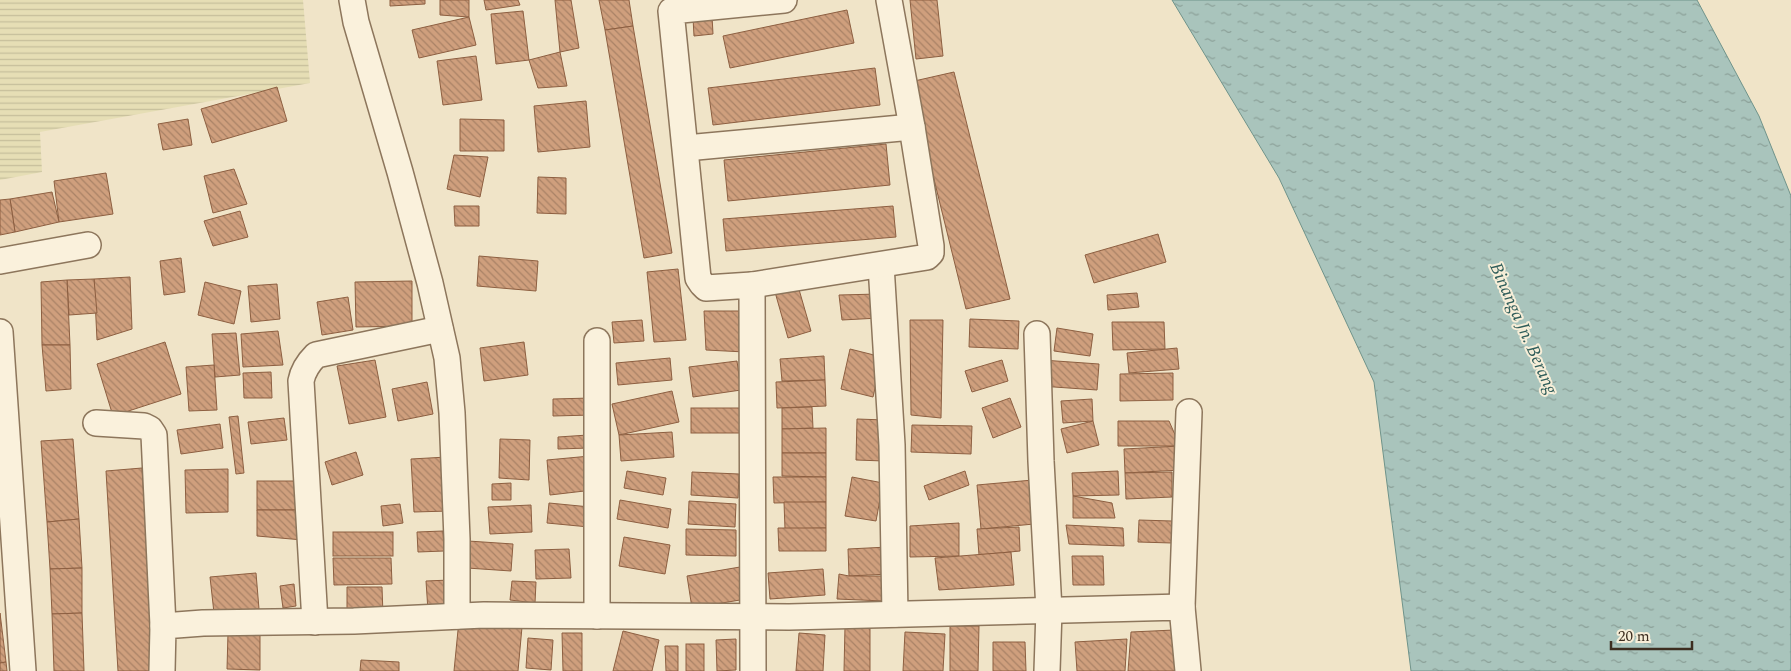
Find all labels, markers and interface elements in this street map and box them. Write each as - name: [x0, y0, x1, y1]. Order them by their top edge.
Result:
- water label: Binanga Jn. Berang: [1482, 258, 1565, 399]
- scale bar: [1611, 618, 1692, 650]
- text: 20 m: [1618, 625, 1650, 648]

